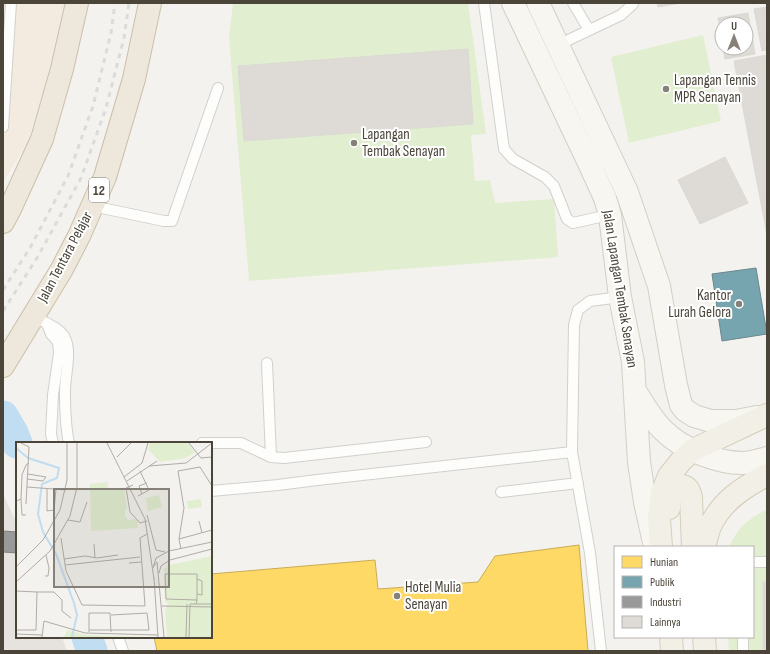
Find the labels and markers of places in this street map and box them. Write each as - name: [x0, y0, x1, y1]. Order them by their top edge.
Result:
- place label: Lapangan Tennis MPR Senayan: [674, 71, 756, 107]
- marker: Lapangan Tennis MPR Senayan: [661, 84, 671, 94]
- place label: Lapangan Tembak Senayan: [362, 125, 445, 161]
- marker: Lapangan Tembak Senayan: [349, 138, 359, 148]
- place label: Kantor Lurah Gelora: [668, 286, 732, 322]
- marker: Kantor Lurah Gelora: [734, 299, 744, 309]
- place label: Hotel Mulia Senayan: [405, 578, 462, 614]
- marker: Hotel Mulia Senayan: [392, 591, 402, 601]

